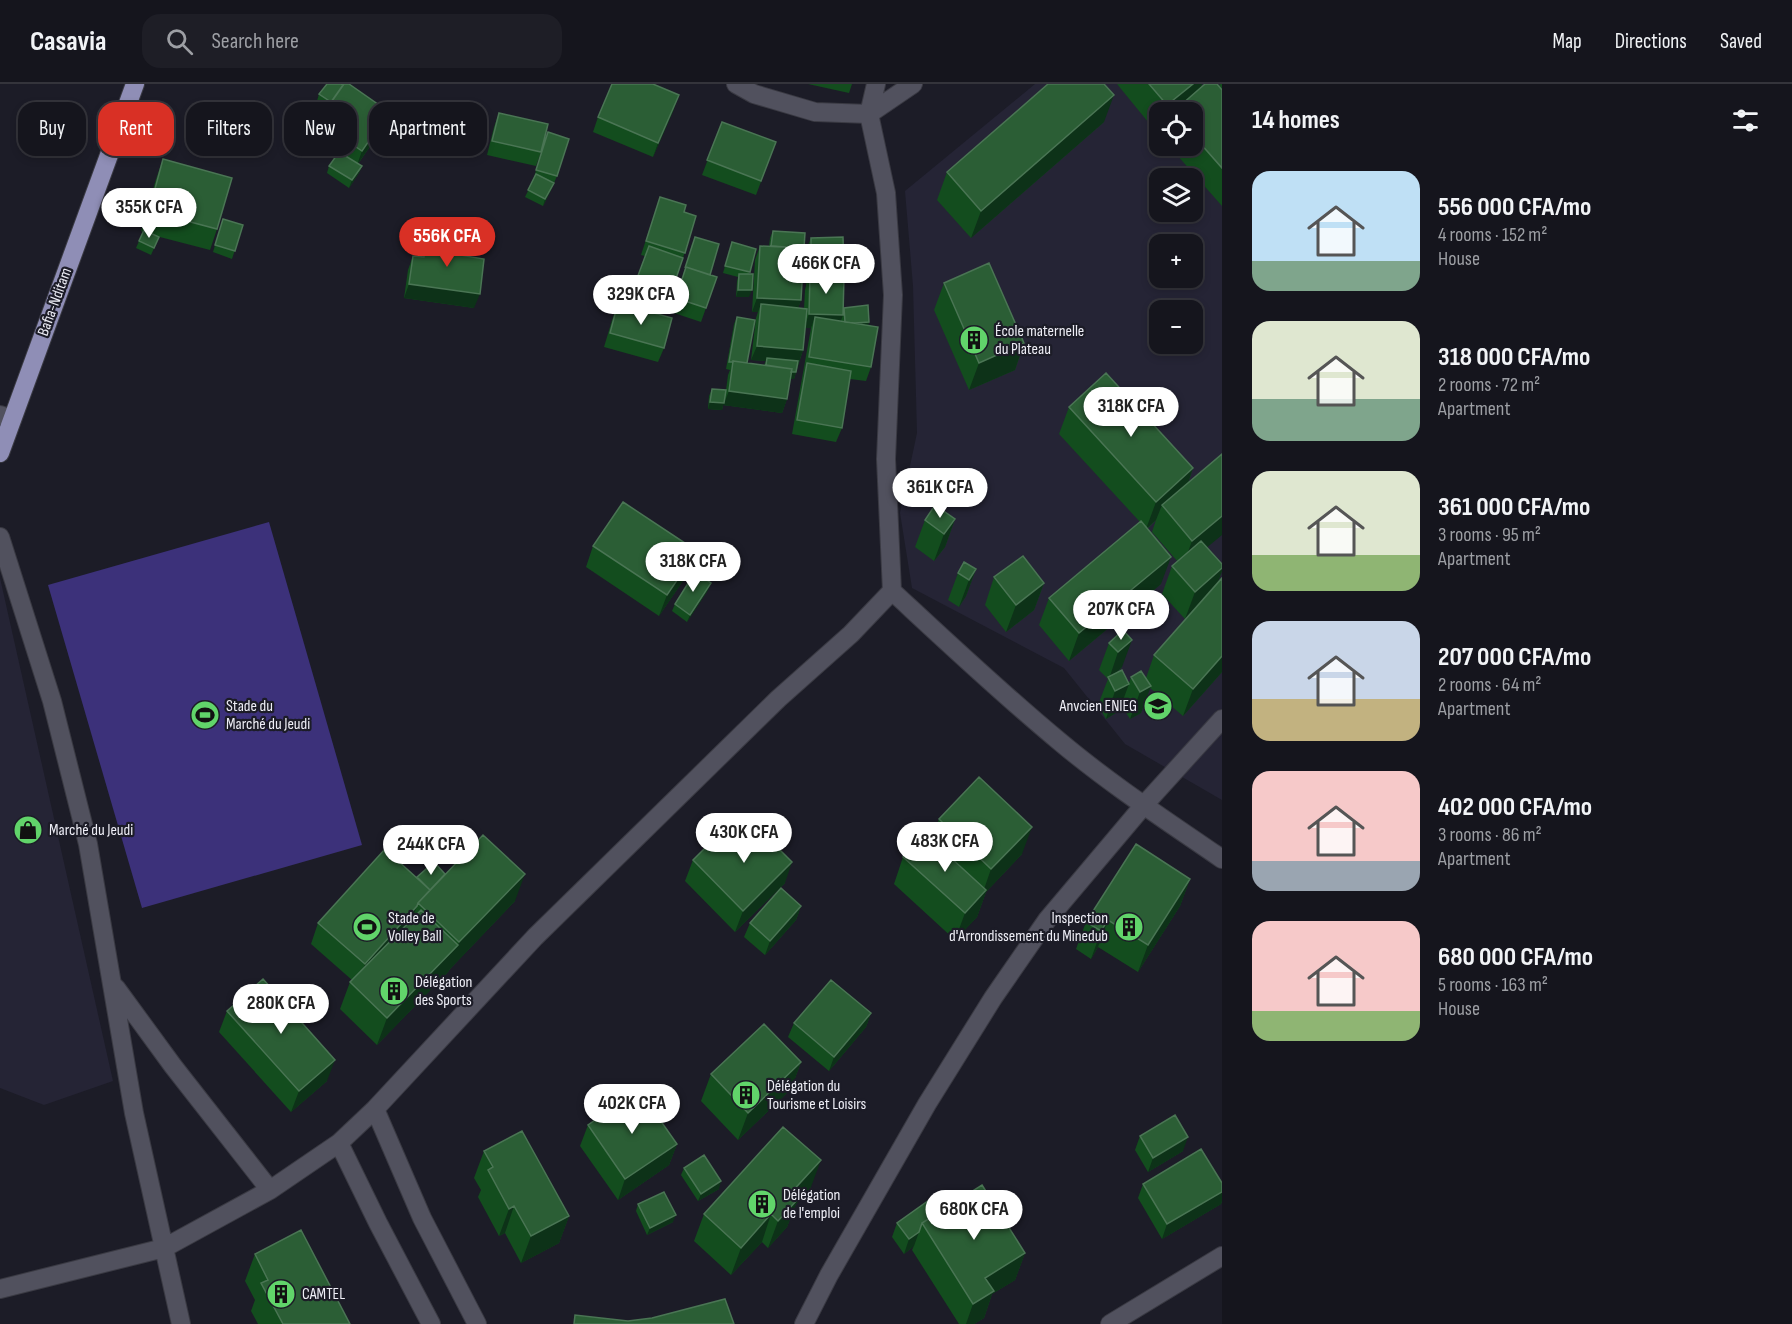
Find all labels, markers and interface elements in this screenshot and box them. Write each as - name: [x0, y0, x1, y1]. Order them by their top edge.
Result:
- search box: [142, 14, 562, 68]
- text: Casavia: [30, 25, 106, 58]
- icon: search: [163, 25, 196, 58]
- text: Search here: [211, 28, 299, 55]
- text: Map: [1552, 29, 1582, 54]
- text: Directions: [1615, 29, 1687, 54]
- text: Saved: [1720, 29, 1762, 54]
- chip: Buy: [18, 102, 86, 156]
- chip: Rent: [98, 102, 174, 156]
- chip: Filters: [186, 102, 272, 156]
- chip: New: [284, 102, 357, 156]
- chip: Apartment: [369, 102, 487, 156]
- map controls: [1149, 102, 1203, 354]
- button: locate: [1149, 102, 1203, 156]
- icon: filters: [1729, 104, 1762, 137]
- text: 14 homes: [1252, 105, 1340, 136]
- button: layers: [1149, 168, 1203, 222]
- pin: 355K CFA: [87, 188, 211, 239]
- text: 556 000 CFA/mo: [1438, 192, 1591, 223]
- text: 355K CFA: [115, 195, 183, 219]
- icon: home: [1300, 195, 1372, 267]
- pin: 556K CFA: [385, 217, 509, 268]
- text: 4 rooms · 152 m²: [1438, 223, 1547, 247]
- text: 556K CFA: [413, 224, 481, 248]
- button: +: [1149, 234, 1203, 288]
- pin: 466K CFA: [764, 244, 888, 295]
- text: House: [1438, 247, 1480, 271]
- text: 466K CFA: [792, 251, 860, 275]
- street label: Bafia-Nditam: [34, 265, 76, 339]
- pin: 329K CFA: [579, 275, 703, 326]
- text: 329K CFA: [607, 282, 675, 306]
- button: −: [1149, 300, 1203, 354]
- place label: École maternelle du Plateau: [995, 322, 1084, 359]
- building icon: École maternelle du Plateau: [958, 324, 990, 356]
- text: 318 000 CFA/mo: [1438, 342, 1590, 373]
- icon: home: [1300, 345, 1372, 417]
- text: 2 rooms · 72 m²: [1438, 373, 1540, 397]
- pin: 318K CFA: [1069, 387, 1193, 438]
- text: 318K CFA: [1098, 394, 1164, 418]
- text: Apartment: [1438, 397, 1511, 421]
- pin: 361K CFA: [878, 468, 1002, 519]
- text: 361K CFA: [907, 475, 974, 499]
- text: 361 000 CFA/mo: [1438, 492, 1590, 523]
- icon: home: [1300, 495, 1372, 567]
- text: 3 rooms · 95 m²: [1438, 523, 1541, 547]
- pin: 318K CFA: [631, 542, 755, 593]
- text: Apartment: [1438, 547, 1511, 571]
- text: 318K CFA: [660, 549, 726, 573]
- pin: 207K CFA: [1059, 590, 1183, 641]
- text: 207K CFA: [1087, 597, 1155, 621]
- text: 207 000 CFA/mo: [1438, 642, 1591, 673]
- icon: home: [1300, 645, 1372, 717]
- text: 2 rooms · 64 m²: [1438, 673, 1542, 697]
- school or university icon: Anvcien ENIEG: [1142, 690, 1174, 722]
- place label: Stade du Marché du Jeudi: [226, 697, 310, 734]
- place label: Anvcien ENIEG: [1058, 697, 1137, 716]
- text: Apartment: [1438, 697, 1511, 721]
- sports icon: Stade du Marché du Jeudi: [189, 699, 221, 731]
- text: 402 000 CFA/mo: [1438, 792, 1592, 823]
- icon: home: [1300, 795, 1372, 867]
- pin: 430K CFA: [682, 813, 806, 864]
- shop icon: Marché du Jeudi: [12, 814, 44, 846]
- text: 430K CFA: [710, 820, 778, 844]
- place label: Marché du Jeudi: [49, 821, 133, 840]
- pin: 483K CFA: [883, 822, 1007, 873]
- text: 3 rooms · 86 m²: [1438, 823, 1542, 847]
- pin: 244K CFA: [369, 825, 493, 876]
- text: 483K CFA: [911, 829, 979, 853]
- text: 244K CFA: [397, 832, 465, 856]
- text: Apartment: [1438, 847, 1511, 871]
- place label: Stade de Volley Ball: [388, 909, 442, 946]
- place label: Inspection d'Arrondissement du Minedub: [949, 909, 1108, 946]
- sports icon: Stade de Volley Ball: [351, 911, 383, 943]
- building icon: Inspection d'Arrondissement du Minedub: [1113, 911, 1145, 943]
- text: 680 000 CFA/mo: [1438, 942, 1593, 973]
- icon: home: [1300, 945, 1372, 1017]
- place label: Délégation des Sports: [415, 973, 472, 1010]
- text: 5 rooms · 163 m²: [1438, 973, 1548, 997]
- building icon: Délégation des Sports: [378, 975, 410, 1007]
- pin: 280K CFA: [219, 984, 343, 1035]
- text: 280K CFA: [247, 991, 315, 1015]
- text: House: [1438, 997, 1480, 1021]
- place label: Délégation du Tourisme et Loisirs: [767, 1077, 867, 1114]
- building icon: Délégation du Tourisme et Loisirs: [730, 1079, 762, 1111]
- pin: 402K CFA: [570, 1084, 694, 1135]
- text: 402K CFA: [598, 1091, 666, 1115]
- place label: Délégation de l'emploi: [783, 1186, 840, 1223]
- building icon: Délégation de l'emploi: [746, 1188, 778, 1220]
- pin: 680K CFA: [912, 1190, 1036, 1241]
- text: 680K CFA: [940, 1197, 1008, 1221]
- building icon: CAMTEL: [265, 1278, 297, 1310]
- place label: CAMTEL: [302, 1285, 345, 1304]

